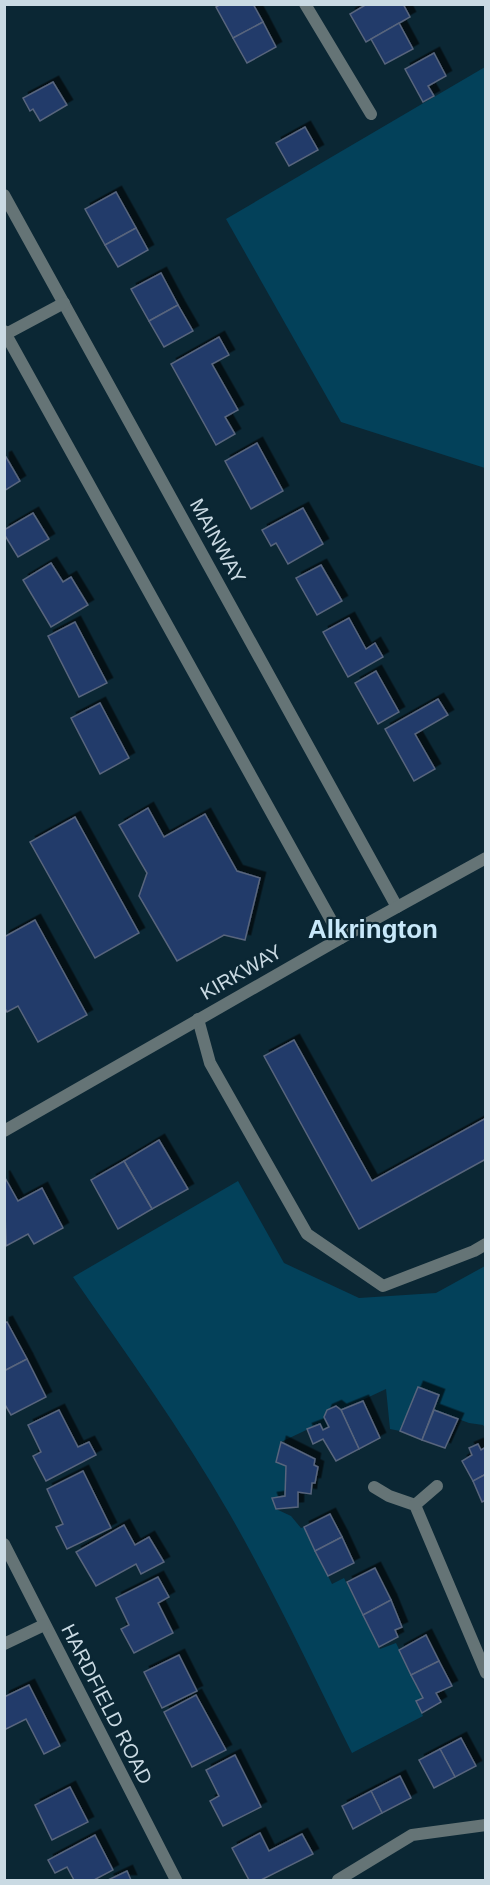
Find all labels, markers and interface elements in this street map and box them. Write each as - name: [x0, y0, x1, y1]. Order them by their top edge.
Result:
- street label: MAINWAY: [186, 495, 250, 587]
- district label: Alkrington: [308, 914, 438, 944]
- street label: KIRKWAY: [197, 940, 285, 1004]
- street label: HARDFIELD ROAD: [57, 1620, 157, 1788]

